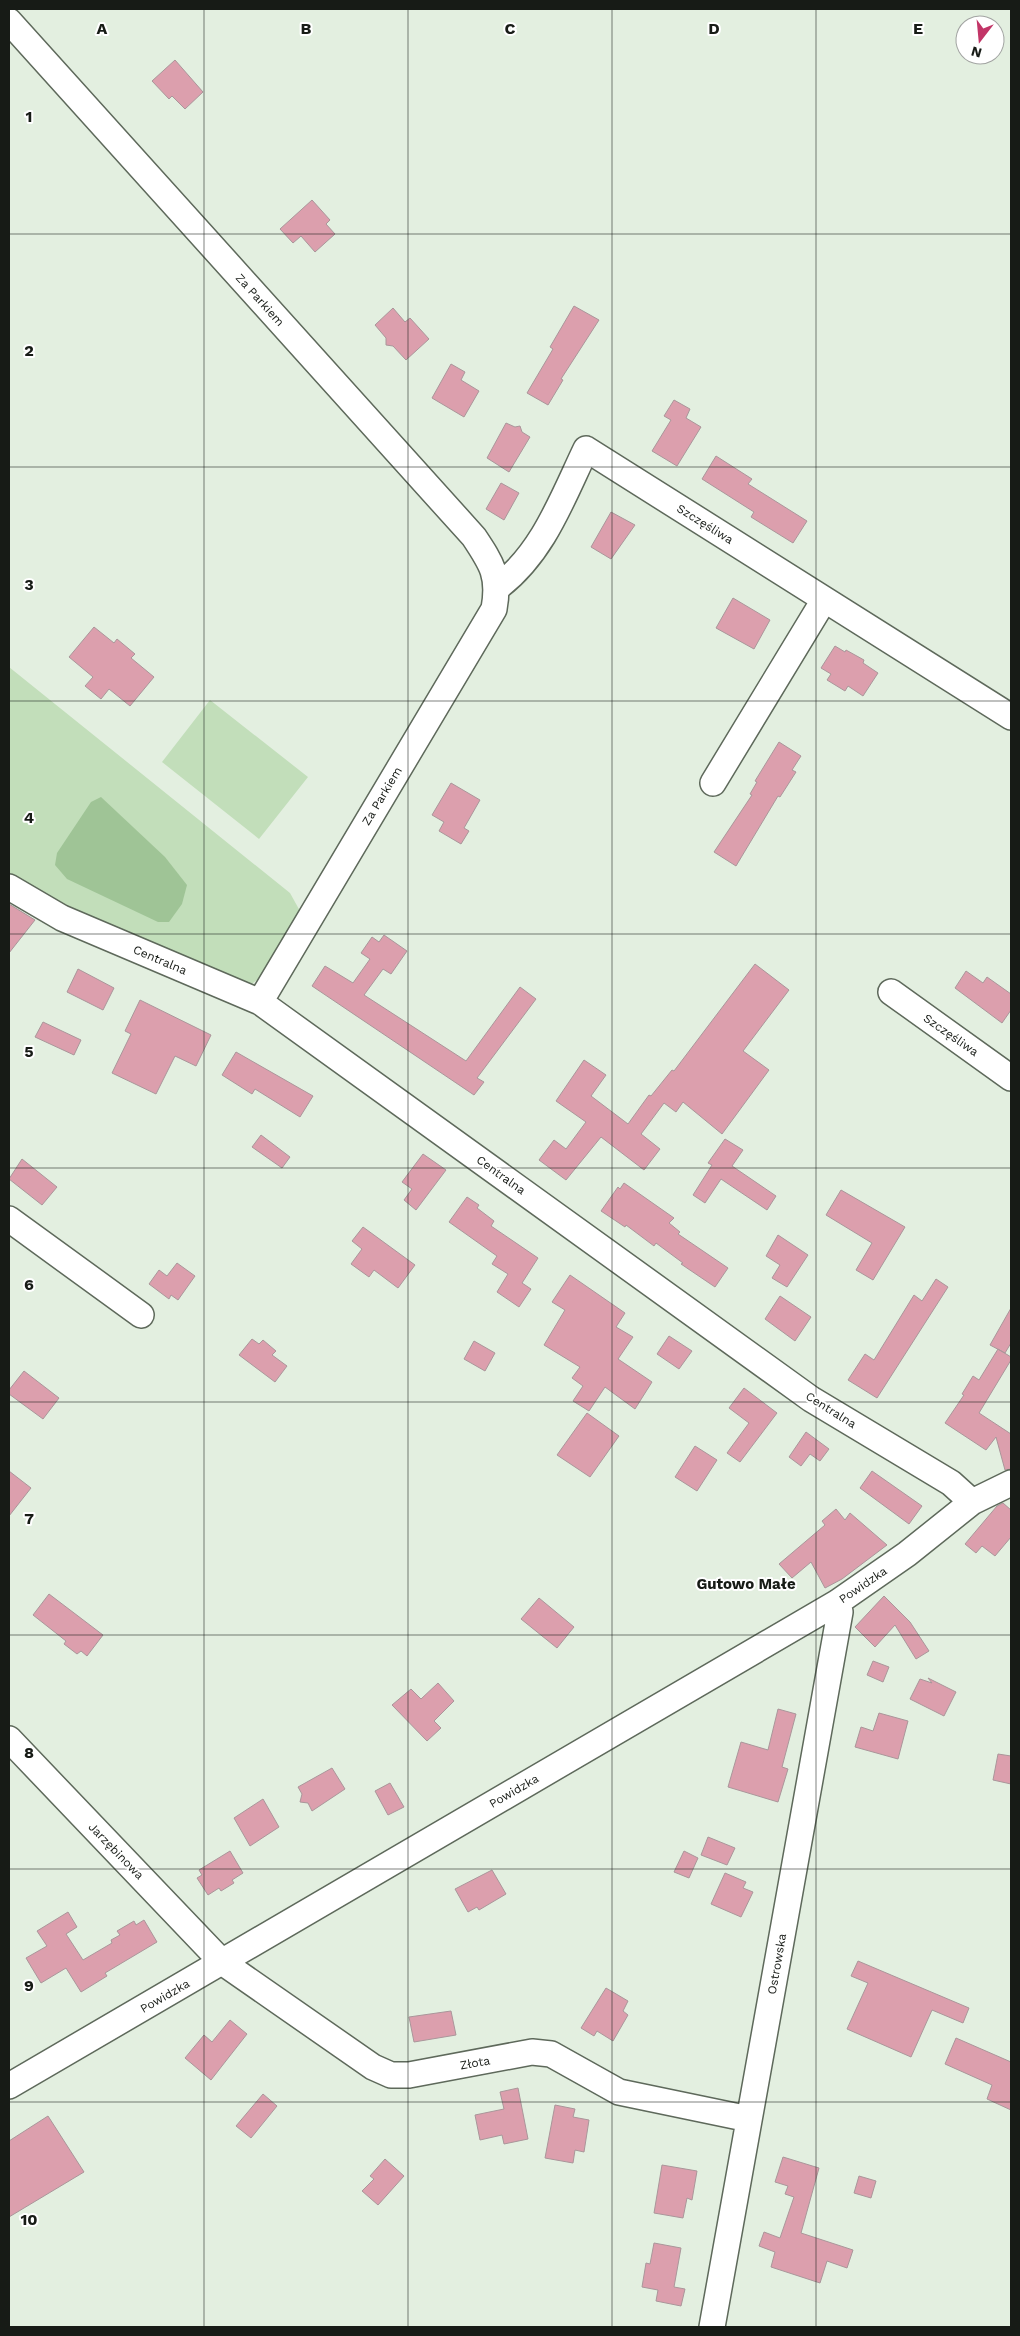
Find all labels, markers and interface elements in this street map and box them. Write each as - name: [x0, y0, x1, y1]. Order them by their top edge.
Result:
- north arrow: [955, 15, 1005, 65]
- text: A: [97, 19, 108, 38]
- text: B: [301, 19, 312, 38]
- text: C: [505, 19, 516, 38]
- text: D: [708, 19, 720, 38]
- text: E: [913, 19, 923, 38]
- text: N: [969, 43, 984, 62]
- text: 1: [26, 107, 32, 126]
- street label: Za Parkiem: [233, 271, 287, 329]
- text: 2: [24, 341, 34, 360]
- street label: Szczęśliwa: [674, 501, 736, 547]
- text: 3: [24, 575, 34, 594]
- street label: Za Parkiem: [359, 764, 405, 828]
- text: 4: [24, 808, 34, 827]
- street label: Centralna: [131, 942, 189, 978]
- street label: Szczęśliwa: [921, 1011, 981, 1059]
- text: 5: [24, 1042, 34, 1061]
- street label: Centralna: [474, 1153, 528, 1198]
- text: 6: [24, 1275, 34, 1294]
- street label: Centralna: [803, 1389, 859, 1431]
- text: 7: [24, 1509, 34, 1528]
- street label: Powidzka: [836, 1564, 890, 1606]
- district label: Gutowo Małe: [696, 1575, 796, 1593]
- text: 8: [24, 1743, 34, 1762]
- street label: Powidzka: [487, 1771, 541, 1811]
- street label: Jarzębinowa: [85, 1820, 147, 1882]
- street label: Ostrowska: [765, 1932, 789, 1996]
- text: 9: [24, 1976, 34, 1995]
- street label: Powidzka: [138, 1976, 192, 2016]
- street label: Złota: [459, 2053, 491, 2073]
- text: 10: [20, 2210, 38, 2229]

